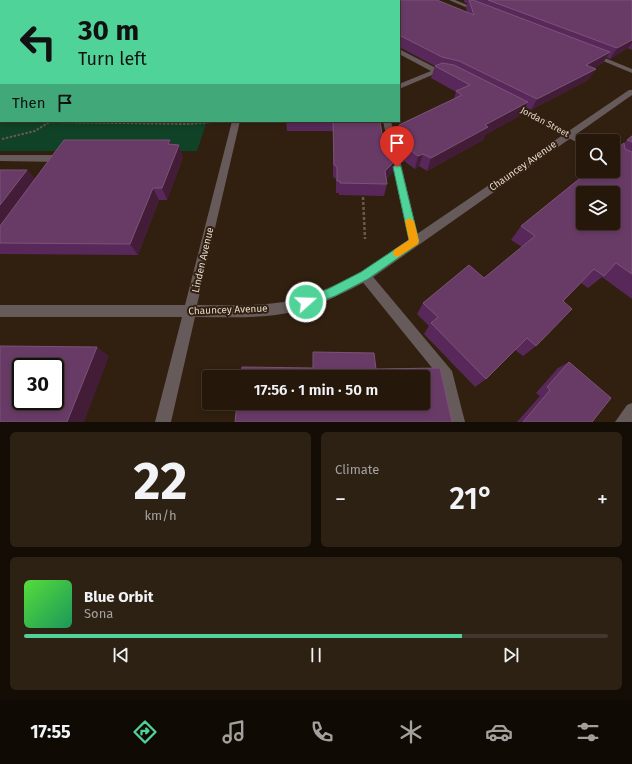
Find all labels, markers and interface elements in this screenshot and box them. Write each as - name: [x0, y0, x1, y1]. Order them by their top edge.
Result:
- text: 30 m: [78, 14, 139, 47]
- icon: left: [12, 16, 64, 68]
- text: Turn left: [78, 48, 147, 70]
- icon: arrive: [54, 92, 76, 114]
- text: Then: [12, 94, 46, 112]
- street label: Jordan Street: [519, 105, 572, 139]
- pin: [380, 126, 414, 167]
- icon: arrive: [386, 132, 408, 154]
- map controls: [576, 134, 620, 230]
- button: search: [576, 134, 620, 178]
- street label: Chauncey Avenue: [487, 138, 559, 194]
- button: layers: [576, 186, 620, 230]
- street label: Linden Avenue: [190, 226, 216, 294]
- position arrow: [285, 281, 327, 323]
- street label: Chauncey Avenue: [188, 303, 268, 317]
- speed limit sign: 30: [12, 358, 64, 410]
- text: 17:56 · 1 min · 50 m: [254, 381, 378, 399]
- text: 22: [134, 450, 187, 513]
- text: Climate: [335, 462, 379, 477]
- text: 21°: [450, 481, 494, 517]
- text: −: [335, 486, 346, 513]
- text: +: [597, 486, 608, 513]
- text: km/h: [144, 508, 177, 523]
- text: Blue Orbit: [84, 588, 153, 606]
- text: Sona: [84, 606, 113, 621]
- icon: previous: [110, 644, 132, 666]
- icon: pause: [305, 644, 327, 666]
- icon: next: [500, 644, 522, 666]
- icon: directions: [131, 718, 159, 746]
- icon: music: [220, 718, 248, 746]
- icon: phone: [308, 718, 336, 746]
- icon: climate: [397, 718, 425, 746]
- icon: car: [485, 718, 513, 746]
- icon: filters: [574, 718, 602, 746]
- text: 17:55: [30, 721, 71, 743]

